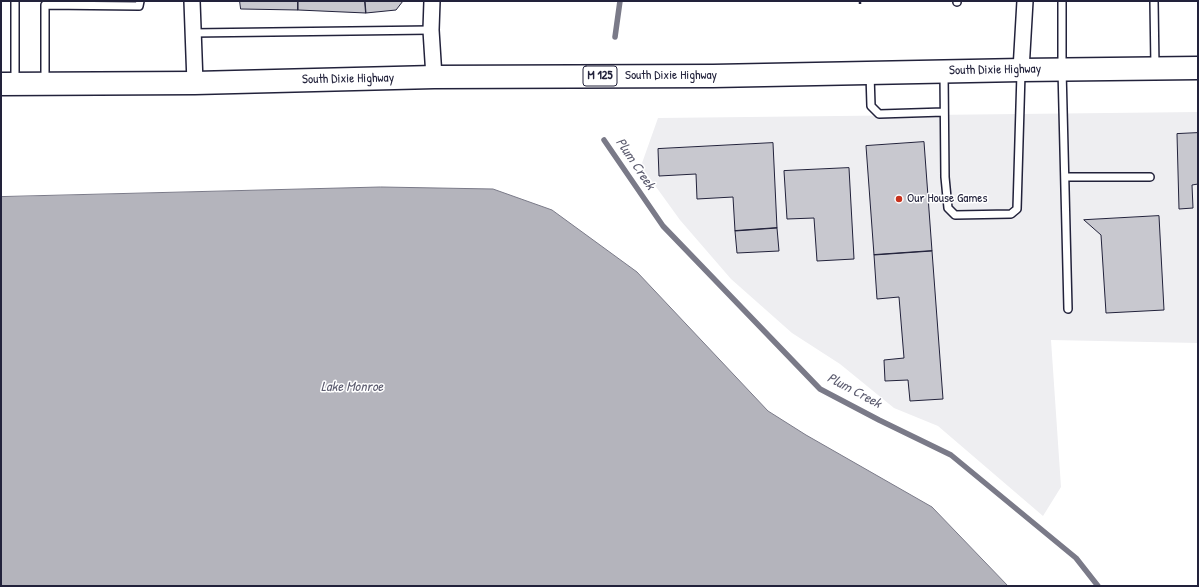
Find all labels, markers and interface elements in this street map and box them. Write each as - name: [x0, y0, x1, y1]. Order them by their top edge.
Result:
- street label: South Dixie Highway: [949, 61, 1041, 79]
- road number: M 125: [583, 66, 617, 86]
- street label: South Dixie Highway: [625, 68, 717, 84]
- street label: South Dixie Highway: [302, 70, 394, 88]
- water label: Plum Creek: [612, 135, 658, 193]
- place label: Our House Games: [907, 191, 987, 207]
- marker: Our House Games: [894, 194, 904, 204]
- water label: Plum Creek: [824, 370, 884, 412]
- water label: Lake Monroe: [321, 379, 383, 395]

